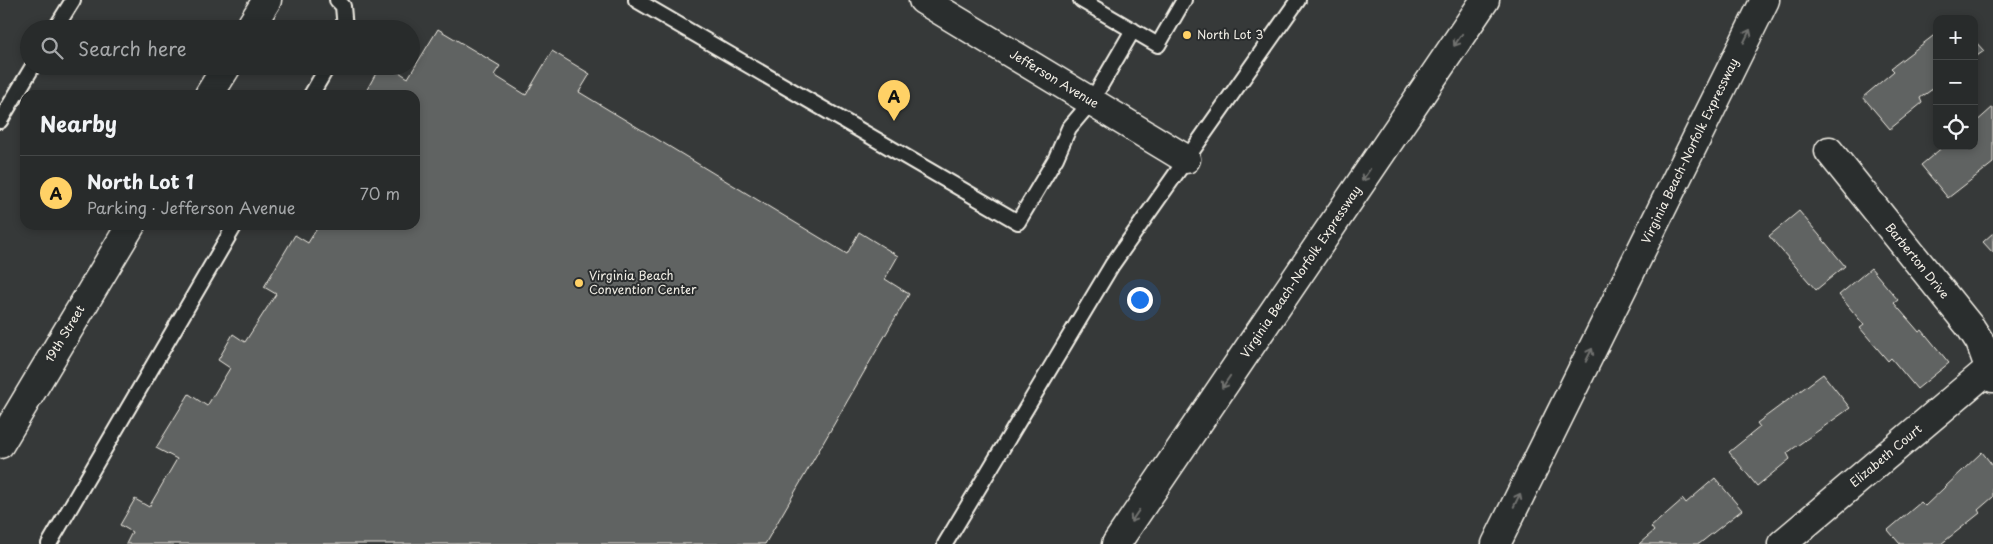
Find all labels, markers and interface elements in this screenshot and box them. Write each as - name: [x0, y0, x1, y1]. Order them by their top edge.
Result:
- map controls: [1933, 15, 1978, 150]
- button: +: [1933, 15, 1978, 60]
- search box: [20, 20, 420, 75]
- place label: North Lot 3: [1197, 25, 1264, 43]
- marker: North Lot 3: [1181, 29, 1193, 41]
- one-way arrow: [1742, 29, 1752, 44]
- one-way arrow: [1453, 33, 1463, 47]
- icon: search: [38, 34, 66, 62]
- text: Search here: [78, 34, 187, 62]
- street label: Jefferson Avenue: [1007, 44, 1103, 112]
- street label: Virginia Beach-Norfolk Expressway: [1636, 55, 1742, 246]
- button: −: [1933, 60, 1978, 105]
- pin: A: [878, 80, 910, 121]
- button: locate: [1933, 105, 1978, 150]
- text: Nearby: [40, 107, 117, 139]
- text: North Lot 1: [87, 167, 194, 195]
- one-way arrow: [1361, 168, 1372, 182]
- text: A: [50, 181, 62, 205]
- text: 70 m: [360, 181, 400, 205]
- street label: Virginia Beach-Norfolk Expressway: [1236, 182, 1365, 361]
- text: Parking · Jefferson Avenue: [87, 195, 296, 219]
- street label: Barberton Drive: [1882, 219, 1954, 302]
- place label: Virginia Beach Convention Center: [589, 266, 697, 298]
- marker: Virginia Beach Convention Center: [573, 277, 585, 289]
- your location: [1127, 287, 1153, 313]
- street label: 19th Street: [40, 301, 88, 366]
- one-way arrow: [1585, 347, 1595, 362]
- one-way arrow: [1221, 375, 1231, 389]
- street label: Elizabeth Court: [1845, 420, 1925, 491]
- one-way arrow: [1513, 493, 1523, 508]
- one-way arrow: [1130, 509, 1140, 523]

